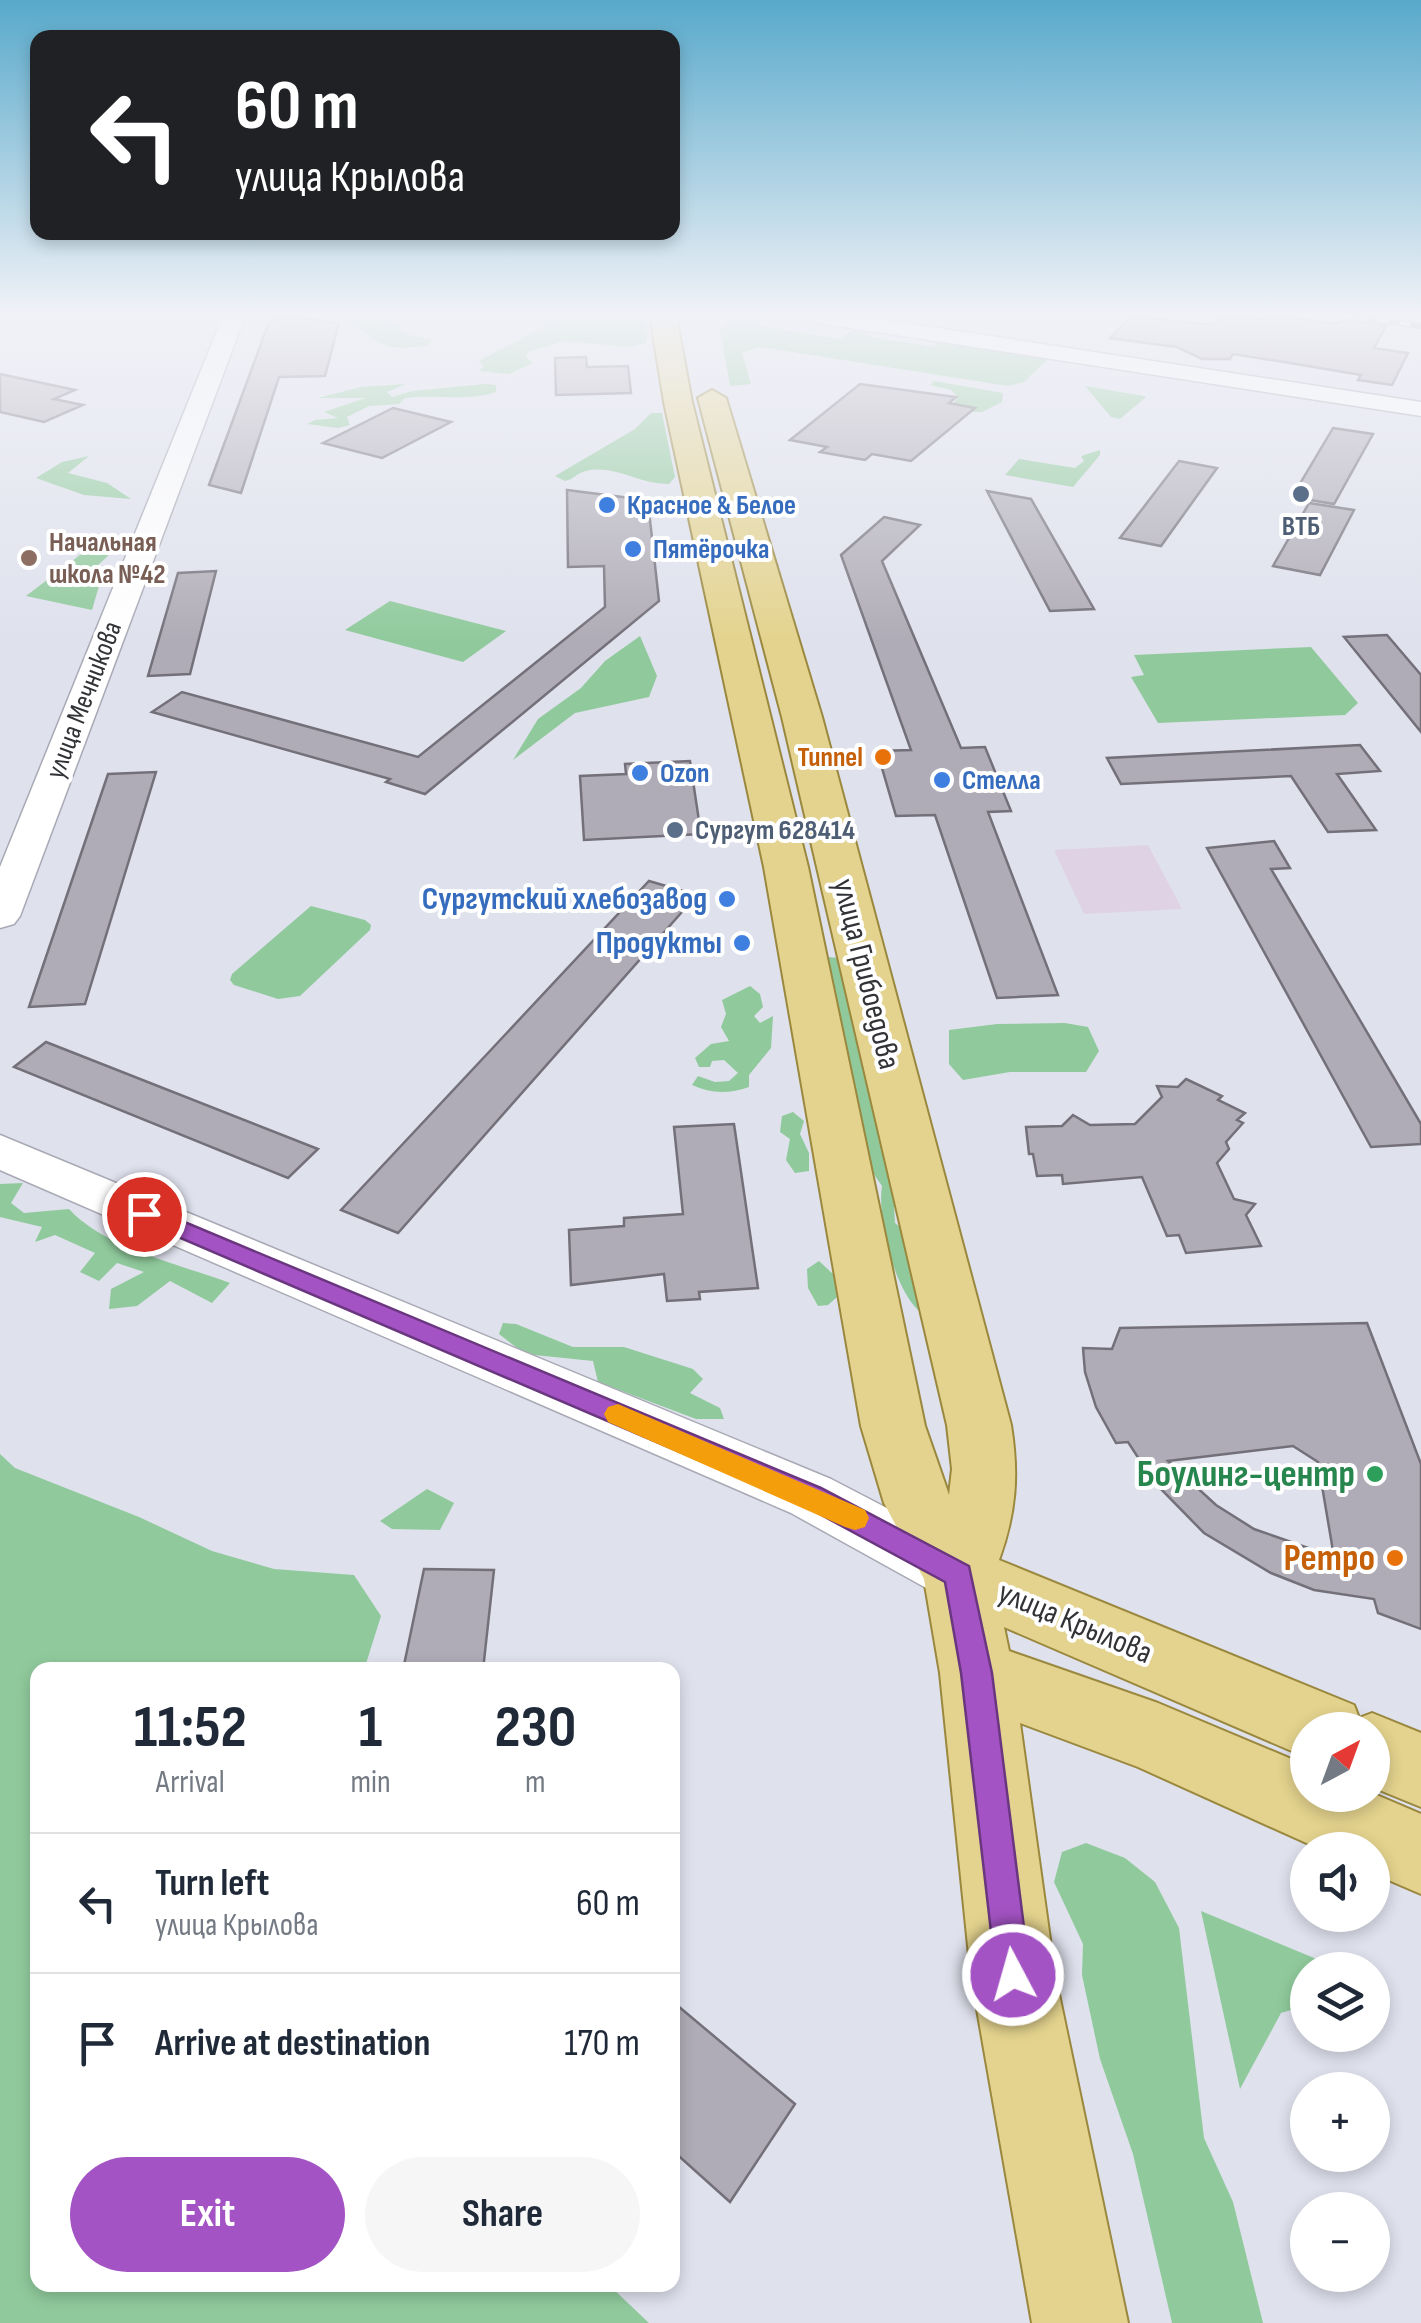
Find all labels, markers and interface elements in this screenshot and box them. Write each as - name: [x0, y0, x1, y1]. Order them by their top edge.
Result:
- text: 60 m: [235, 65, 359, 149]
- icon: left: [70, 70, 200, 200]
- text: улица Крылова: [235, 150, 465, 205]
- marker: ВТБ: [1290, 483, 1312, 505]
- place label: Красное & Белое: [627, 489, 796, 522]
- marker: Красное & Белое: [596, 494, 618, 516]
- place label: ВТБ: [1282, 510, 1320, 543]
- place label: Начальная школа №42: [49, 526, 166, 591]
- place label: Пятёрочка: [653, 533, 769, 566]
- marker: Пятёрочка: [622, 538, 644, 560]
- marker: Начальная школа №42: [18, 547, 40, 569]
- street label: улица Мечникова: [39, 617, 129, 783]
- place label: Tunnel: [798, 741, 863, 774]
- marker: Tunnel: [872, 746, 894, 768]
- place label: Ozon: [660, 757, 710, 790]
- marker: Ozon: [629, 762, 651, 784]
- place label: Стелла: [962, 764, 1041, 797]
- marker: Стелла: [931, 769, 953, 791]
- place label: Сургут 628414: [695, 814, 855, 847]
- marker: Сургут 628414: [664, 819, 686, 841]
- street label: улица Грибоедова: [823, 875, 909, 1073]
- place label: Сургутский хлебозавод: [422, 880, 707, 919]
- marker: Сургутский хлебозавод: [716, 888, 738, 910]
- place label: Продукты: [596, 924, 722, 963]
- marker: Продукты: [731, 932, 753, 954]
- pin: [102, 1172, 187, 1257]
- icon: arrive: [117, 1187, 172, 1242]
- place label: Боулинг-центр: [1137, 1452, 1355, 1497]
- marker: Боулинг-центр: [1364, 1463, 1386, 1485]
- place label: Ретро: [1283, 1536, 1375, 1581]
- marker: Ретро: [1384, 1547, 1406, 1569]
- street label: улица Крылова: [992, 1573, 1158, 1673]
- text: 11:52: [134, 1692, 247, 1764]
- text: 1: [359, 1692, 382, 1764]
- text: 230: [494, 1692, 576, 1764]
- north arrow: [1290, 1712, 1390, 1812]
- map controls: [1290, 1712, 1390, 2292]
- text: Arrival: [156, 1763, 225, 1802]
- text: min: [351, 1763, 391, 1802]
- text: m: [525, 1763, 546, 1802]
- button: sound: [1290, 1832, 1390, 1932]
- text: Turn left: [155, 1861, 269, 1906]
- icon: left: [70, 1876, 125, 1931]
- text: 60 m: [576, 1881, 640, 1926]
- text: улица Крылова: [155, 1906, 319, 1945]
- position arrow: [961, 1923, 1065, 2027]
- button: layers: [1290, 1952, 1390, 2052]
- icon: arrive: [70, 2016, 125, 2071]
- text: Arrive at destination: [155, 2021, 430, 2066]
- text: 170 m: [564, 2021, 640, 2066]
- button: +: [1290, 2072, 1390, 2172]
- button: Exit: [70, 2157, 345, 2272]
- button: Share: [365, 2157, 640, 2272]
- button: −: [1290, 2192, 1390, 2292]

